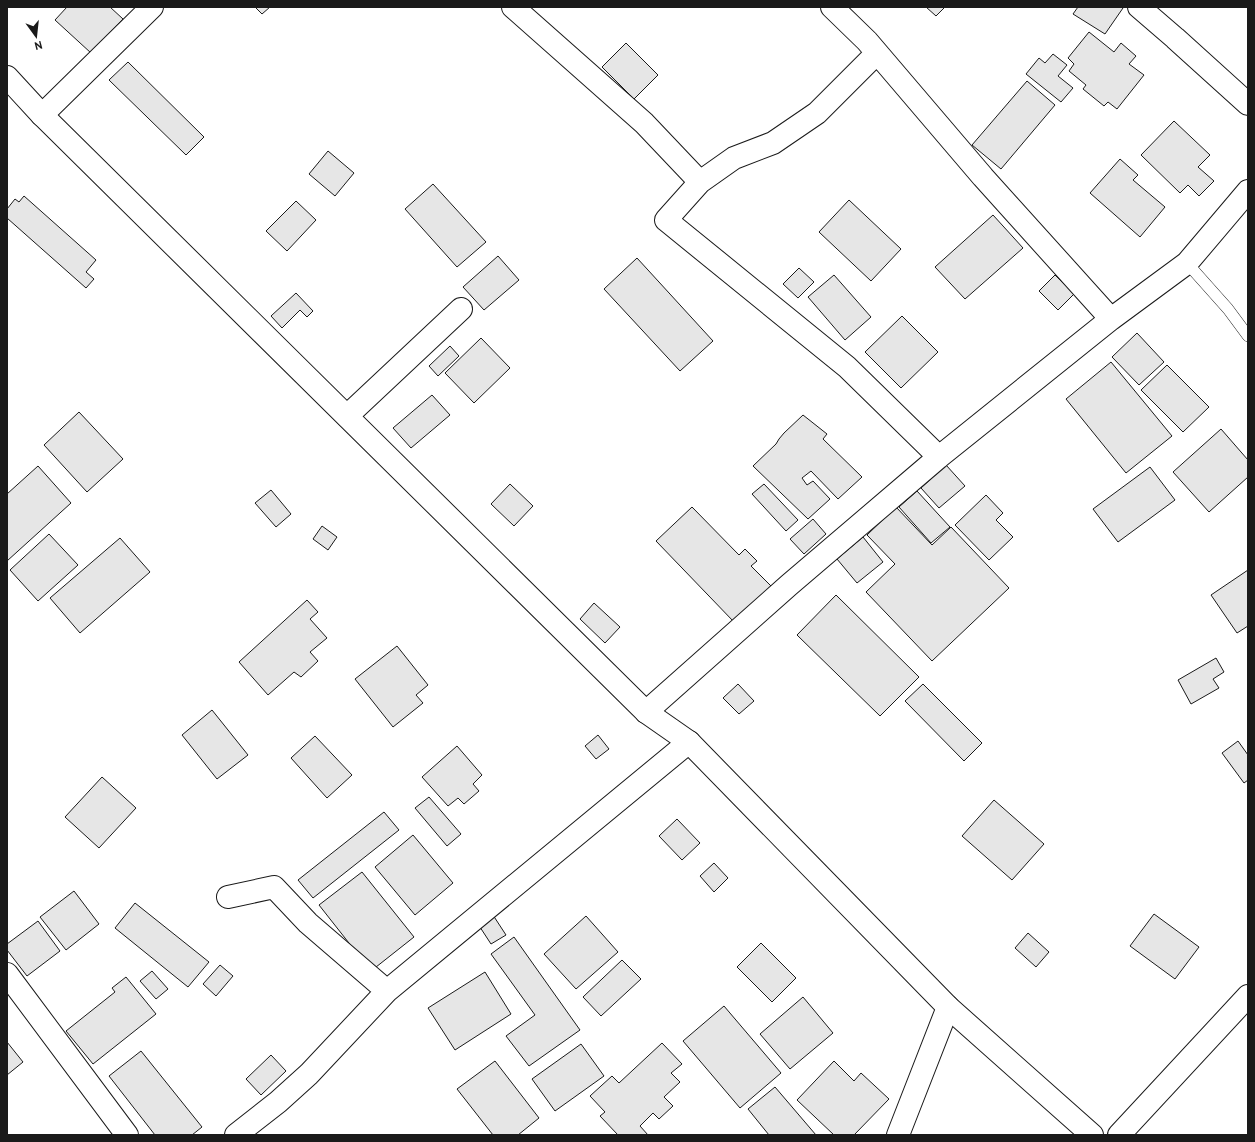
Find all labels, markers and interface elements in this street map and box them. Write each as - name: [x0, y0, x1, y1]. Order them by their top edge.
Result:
- north arrow: [16, 16, 56, 56]
- text: N: [33, 37, 44, 52]

